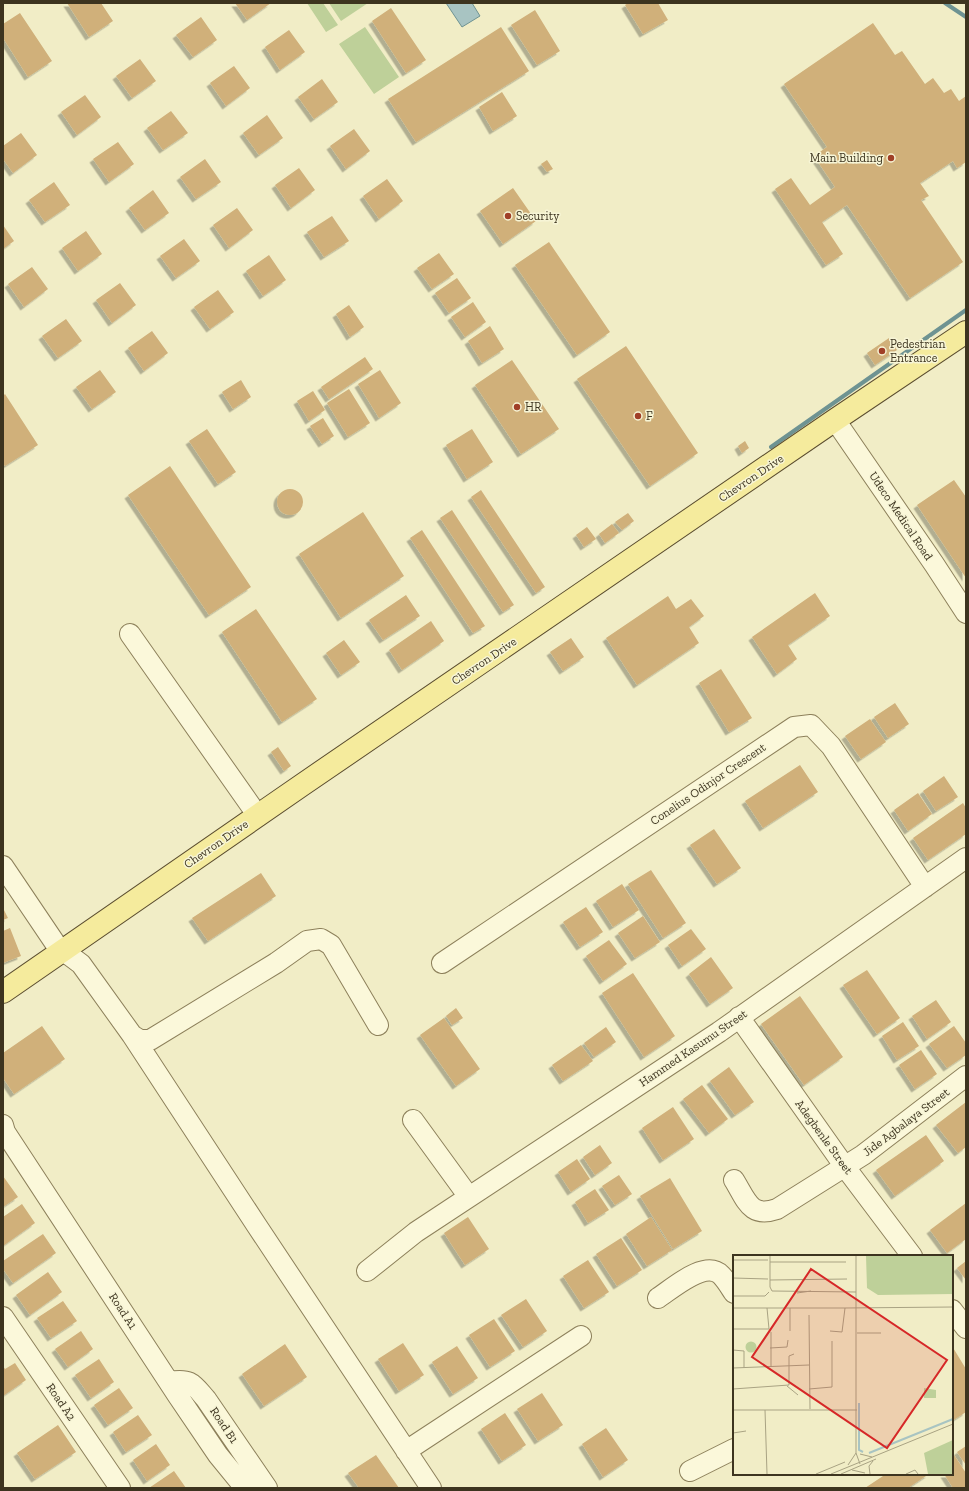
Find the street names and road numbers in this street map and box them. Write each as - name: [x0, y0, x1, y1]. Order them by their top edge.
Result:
- street label: Chevron Drive: [716, 451, 786, 505]
- street label: Udeco Medical Road: [866, 469, 936, 563]
- street label: Chevron Drive: [449, 634, 519, 688]
- street label: Conelius Odinjor Crescent: [648, 740, 769, 829]
- street label: Chevron Drive: [181, 817, 251, 871]
- street label: Hammed Kasumu Street: [636, 1006, 750, 1089]
- street label: Jide Agbalaya Street: [860, 1085, 952, 1159]
- street label: Adegbenle Street: [792, 1097, 856, 1177]
- street label: Road A1: [106, 1290, 140, 1332]
- street label: Road A2: [43, 1381, 79, 1423]
- street label: Road B1: [207, 1404, 241, 1446]

